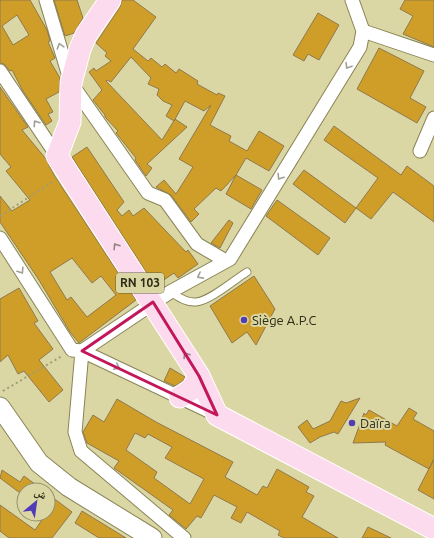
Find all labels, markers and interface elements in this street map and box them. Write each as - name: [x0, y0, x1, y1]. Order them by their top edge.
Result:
- one-way arrow: [56, 43, 65, 50]
- one-way arrow: [345, 62, 353, 69]
- one-way arrow: [33, 121, 40, 128]
- one-way arrow: [277, 173, 285, 180]
- one-way arrow: [113, 243, 121, 250]
- one-way arrow: [16, 267, 24, 274]
- one-way arrow: [197, 271, 204, 278]
- road number: RN 103: [116, 273, 164, 293]
- place label: Siège A.P.C: [252, 313, 316, 327]
- marker: Siège A.P.C: [239, 315, 249, 325]
- one-way arrow: [183, 352, 191, 359]
- one-way arrow: [113, 362, 120, 370]
- place label: Daïra: [360, 416, 391, 430]
- marker: Daïra: [347, 418, 357, 428]
- north arrow: [16, 482, 56, 522]
- text: ش: [32, 485, 49, 503]

